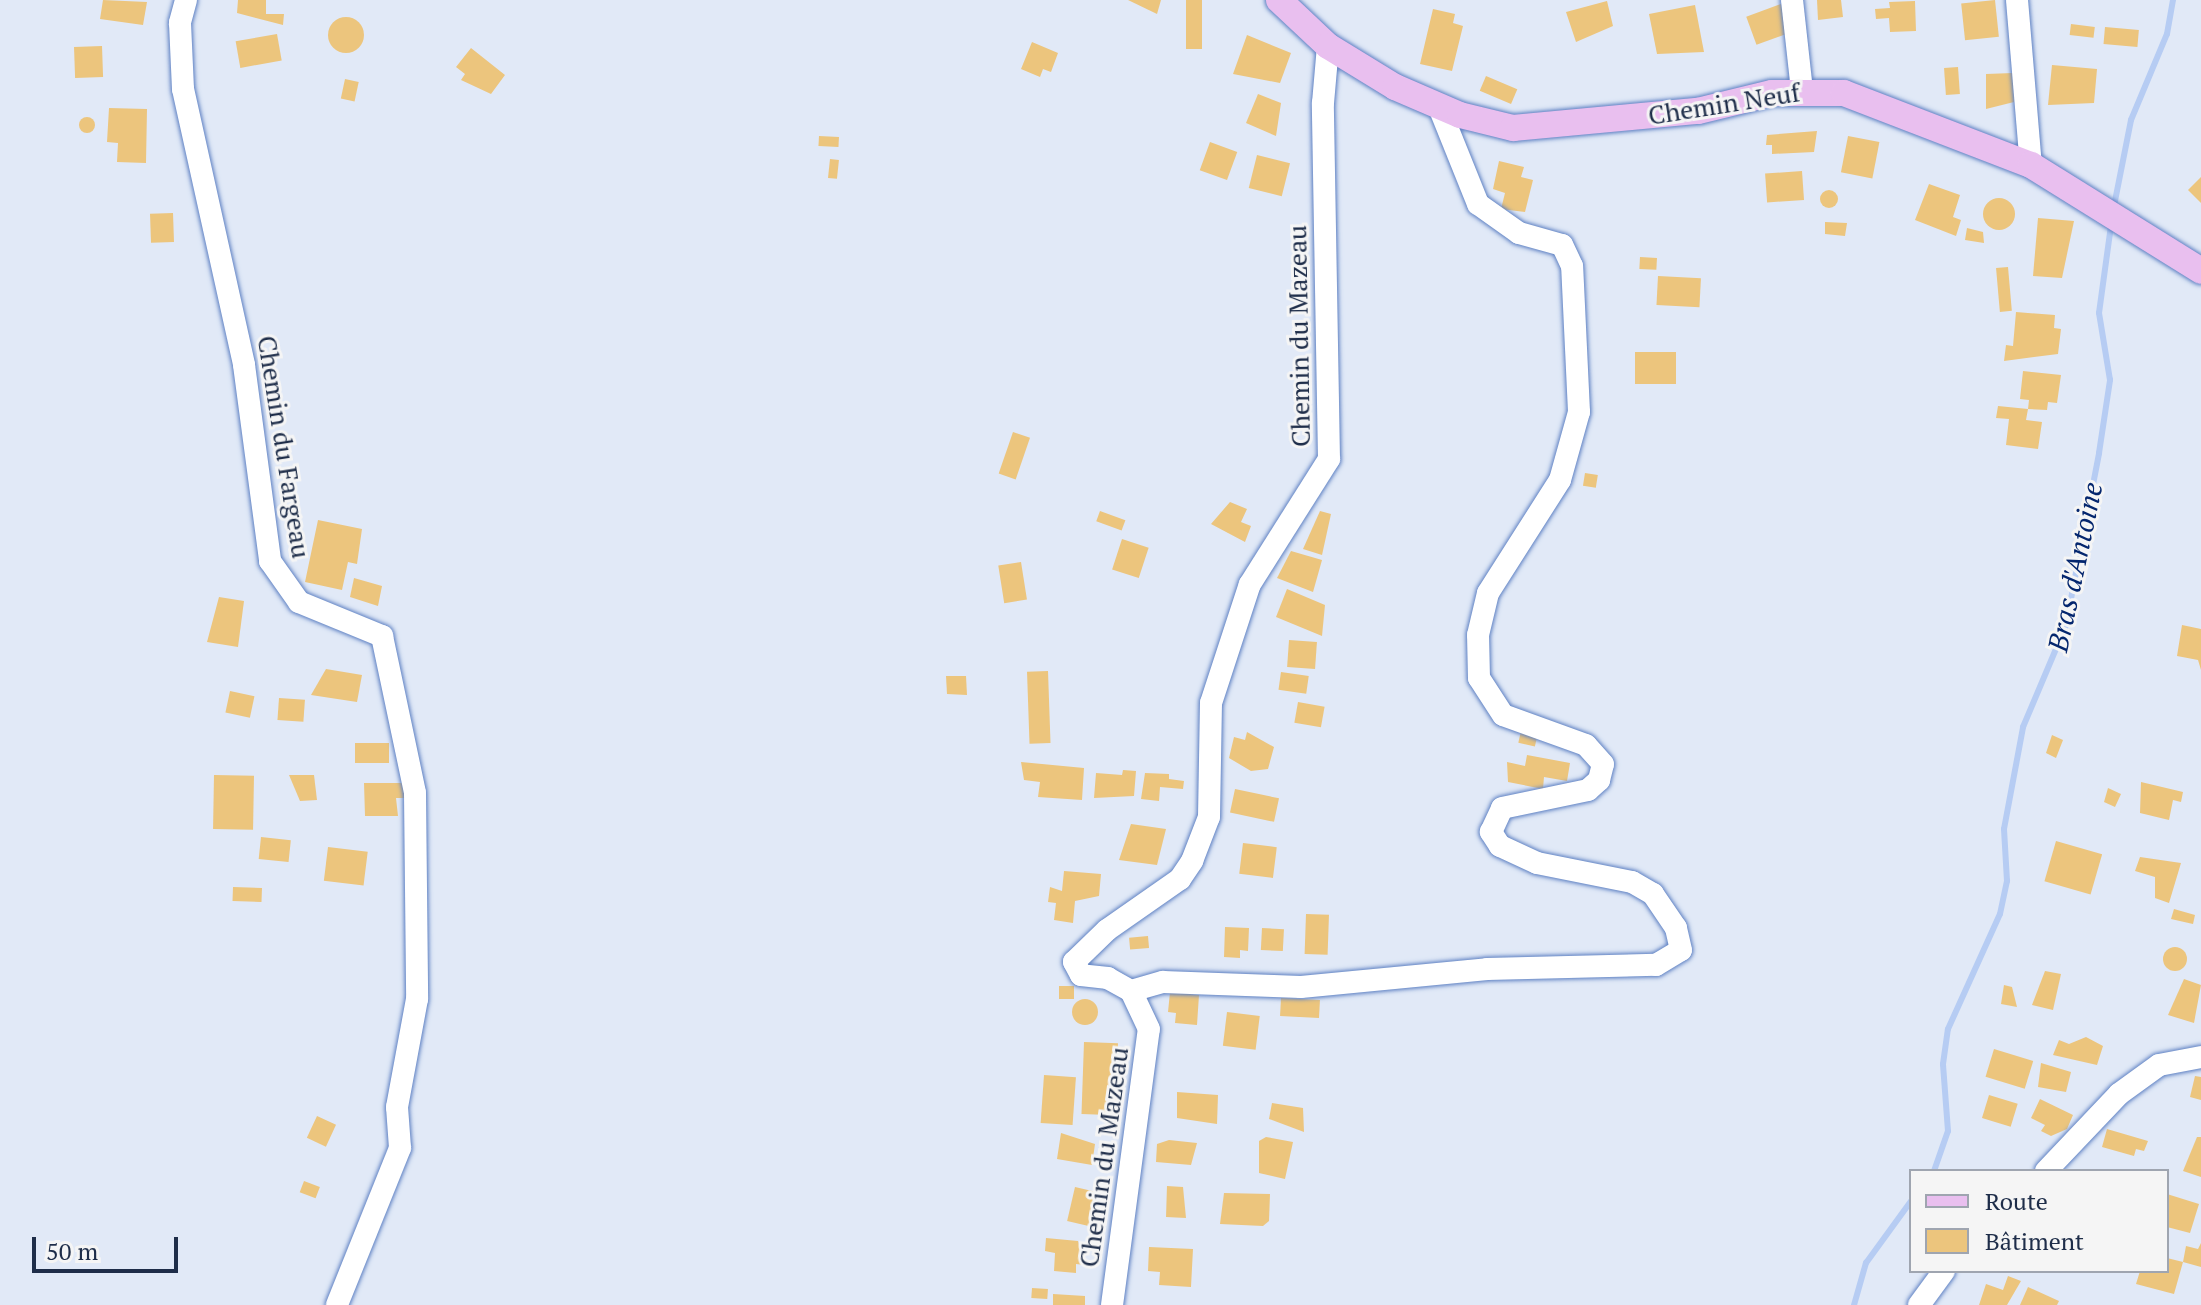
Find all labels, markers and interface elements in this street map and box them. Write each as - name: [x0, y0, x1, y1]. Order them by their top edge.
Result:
- street label: Chemin Neuf: [1646, 77, 1802, 131]
- street label: Chemin du Mazeau: [1281, 225, 1317, 447]
- street label: Chemin du Fargeau: [251, 334, 317, 560]
- water label: Bras d'Antoine: [2041, 479, 2109, 655]
- street label: Chemin du Mazeau: [1073, 1045, 1135, 1269]
- legend: [1909, 1169, 2169, 1273]
- text: Route: [1985, 1185, 2048, 1217]
- scale bar: [36, 1221, 182, 1271]
- text: Bâtiment: [1985, 1225, 2084, 1257]
- text: 50 m: [46, 1235, 98, 1267]

